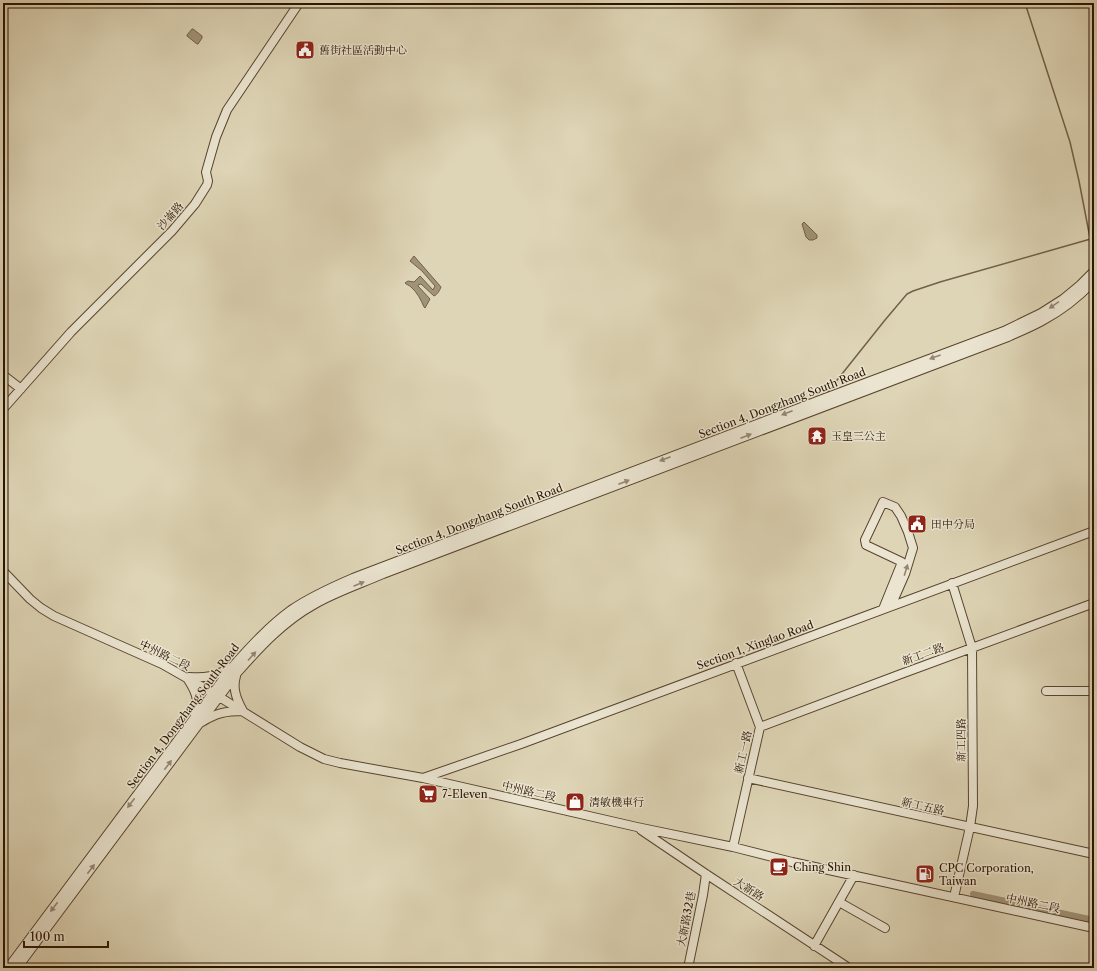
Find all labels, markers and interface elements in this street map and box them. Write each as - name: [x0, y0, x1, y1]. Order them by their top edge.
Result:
- public building icon: 舊街社區活動中心: [294, 39, 316, 61]
- place label: 舊街社區活動中心: [319, 43, 407, 57]
- street label: 沙崙路: [154, 199, 186, 233]
- one-way arrow: [1048, 301, 1059, 309]
- one-way arrow: [928, 354, 940, 360]
- street label: Section 4, Dongzhang South Road: [696, 364, 868, 441]
- one-way arrow: [780, 410, 792, 416]
- temple icon: 玉皇三公主: [806, 425, 828, 447]
- place label: 玉皇三公主: [831, 429, 886, 443]
- one-way arrow: [740, 433, 752, 439]
- one-way arrow: [660, 456, 671, 462]
- one-way arrow: [619, 479, 631, 485]
- street label: Section 4, Dongzhang South Road: [393, 480, 565, 557]
- public building icon: 田中分局: [906, 513, 928, 535]
- place label: 田中分局: [931, 517, 975, 531]
- one-way arrow: [903, 563, 909, 575]
- one-way arrow: [354, 581, 365, 587]
- street label: Section 1, Xinglao Road: [695, 617, 816, 673]
- street label: 中州路二段: [137, 637, 193, 673]
- street label: 新工二路: [900, 640, 946, 668]
- street label: Section 4, Dongzhang South Road: [124, 641, 242, 791]
- one-way arrow: [248, 650, 257, 661]
- street label: 新工四路: [954, 718, 968, 762]
- street label: 新工一路: [731, 729, 755, 775]
- one-way arrow: [164, 759, 172, 770]
- street label: 中州路二段: [501, 778, 557, 804]
- supermarket icon: 7-Eleven: [417, 783, 439, 805]
- place label: 7-Eleven: [442, 787, 488, 801]
- shop icon: 清敏機車行: [564, 791, 586, 813]
- street label: 新工五路: [900, 794, 946, 818]
- place label: 清敏機車行: [589, 795, 644, 809]
- one-way arrow: [127, 797, 135, 808]
- cafe icon: Ching Shin: [768, 856, 790, 878]
- place label: Ching Shin: [793, 860, 851, 874]
- place label: CPC Corporation, Taiwan: [939, 861, 1034, 888]
- fuel station icon: CPC Corporation, Taiwan: [914, 863, 936, 885]
- one-way arrow: [87, 864, 95, 875]
- street label: 大新路: [731, 874, 767, 904]
- street label: 大新路32巷: [674, 890, 698, 948]
- street label: 中州路二段: [1005, 890, 1061, 916]
- one-way arrow: [50, 902, 58, 912]
- scale bar: [24, 923, 108, 949]
- text: 100 m: [30, 929, 65, 944]

